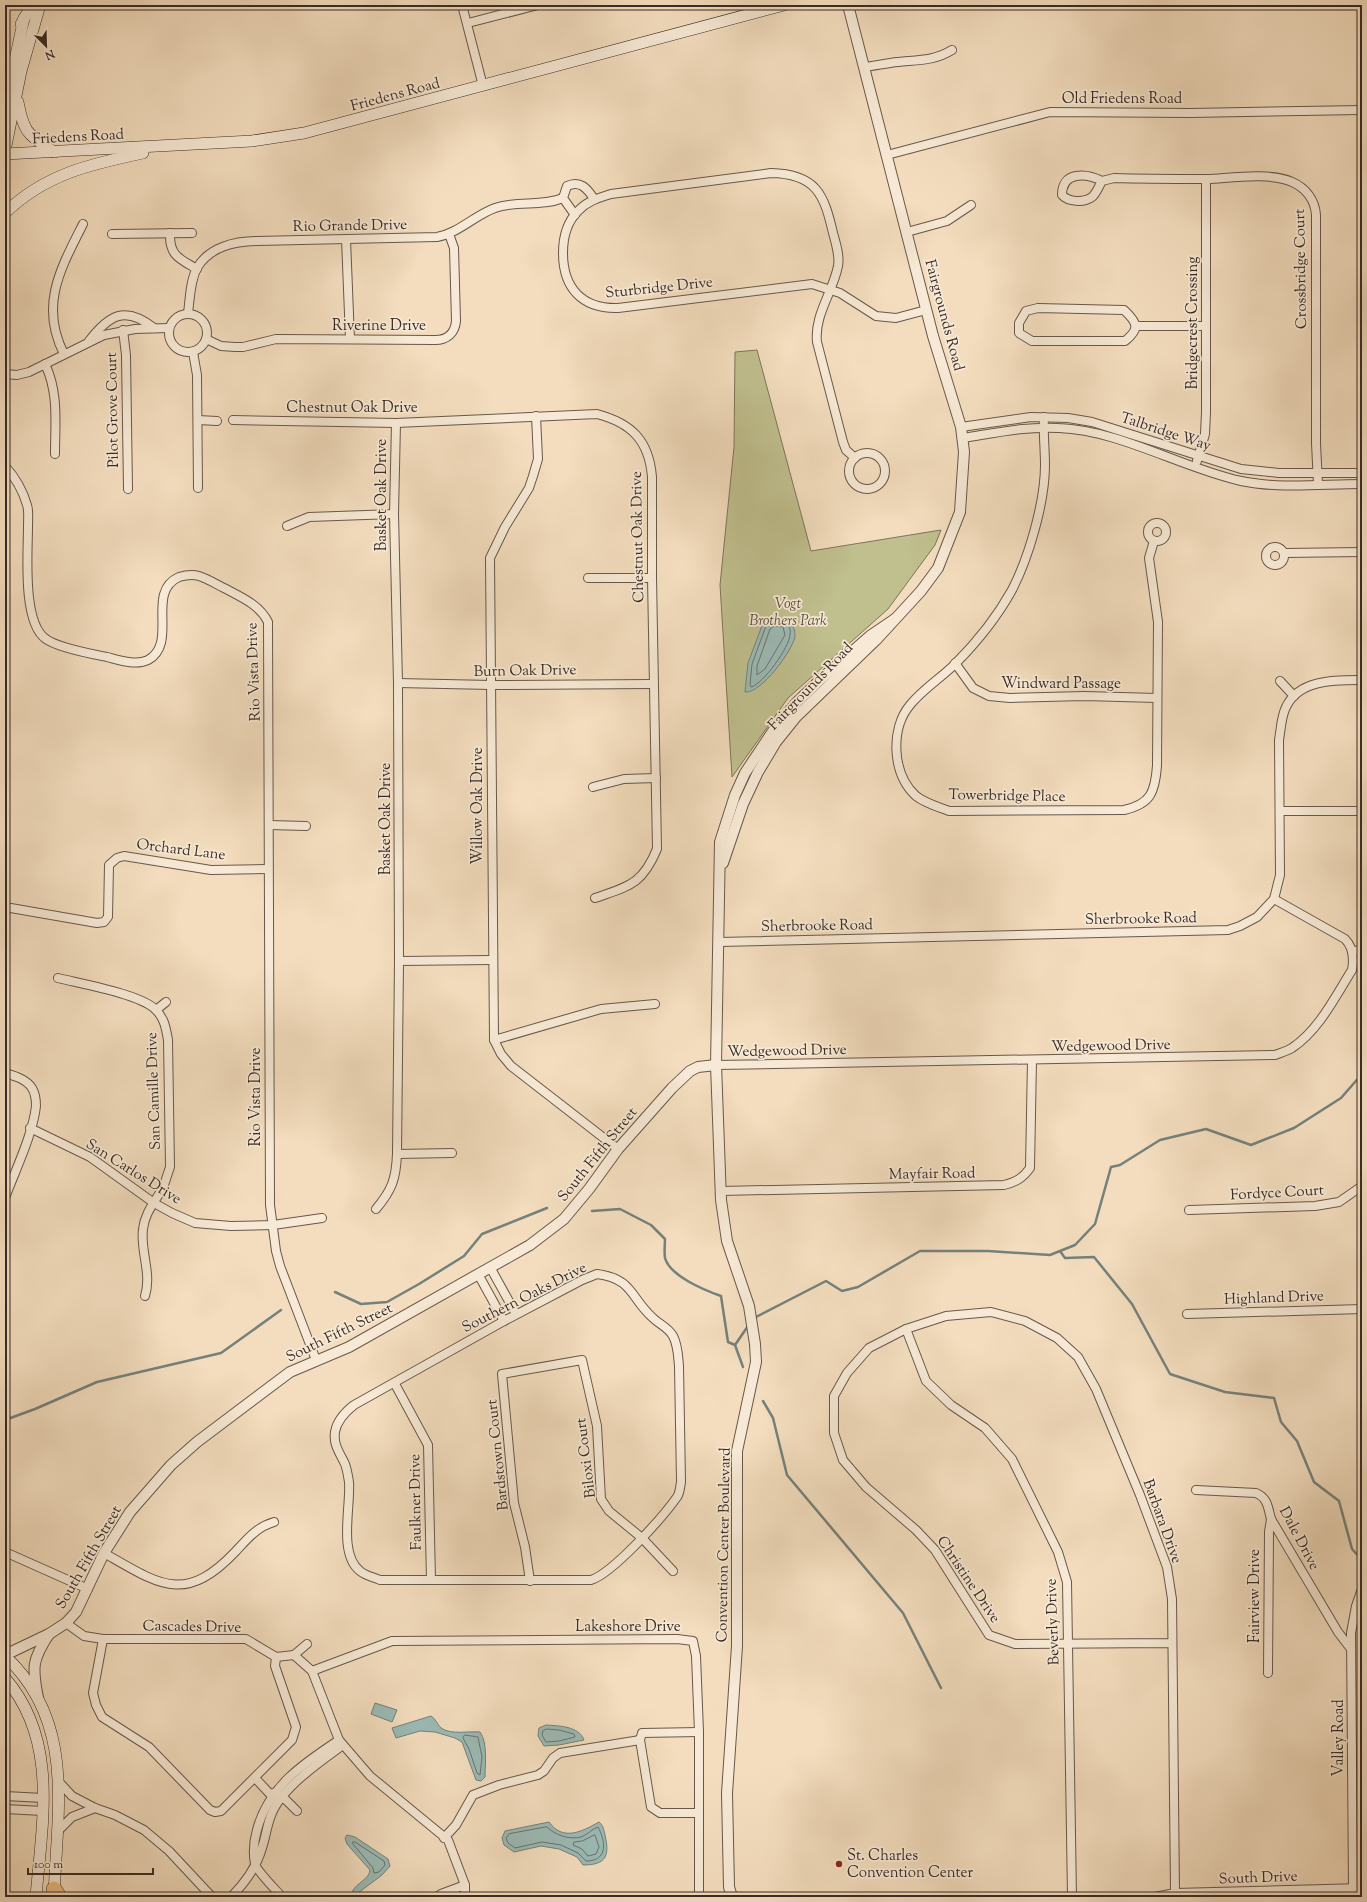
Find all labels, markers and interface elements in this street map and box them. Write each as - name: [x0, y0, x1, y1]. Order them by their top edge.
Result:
- north arrow: [26, 26, 66, 66]
- text: N: [42, 45, 58, 63]
- street label: Friedens Road: [348, 73, 443, 117]
- street label: Old Friedens Road: [1062, 89, 1183, 110]
- street label: Friedens Road: [32, 125, 125, 150]
- street label: Crossbridge Court: [1290, 209, 1313, 329]
- street label: Rio Grande Drive: [293, 215, 407, 238]
- street label: Bridgecrest Crossing: [1183, 256, 1204, 390]
- street label: Fairgrounds Road: [919, 257, 969, 374]
- street label: Sturbridge Drive: [604, 272, 714, 305]
- street label: Riverine Drive: [332, 316, 426, 337]
- street label: Pilot Grove Court: [102, 352, 125, 468]
- street label: Chestnut Oak Drive: [286, 398, 418, 419]
- street label: Talbridge Way: [1118, 408, 1214, 457]
- street label: Basket Oak Drive: [372, 439, 393, 551]
- street label: Chestnut Oak Drive: [627, 471, 650, 603]
- park label: Vogt Brothers Park: [749, 594, 827, 632]
- street label: Rio Vista Drive: [242, 622, 267, 722]
- street label: Fairgrounds Road: [764, 638, 859, 736]
- street label: Burn Oak Drive: [473, 660, 577, 683]
- street label: Windward Passage: [1001, 674, 1121, 695]
- street label: Willow Oak Drive: [468, 747, 489, 865]
- street label: Basket Oak Drive: [376, 763, 397, 875]
- street label: Towerbridge Place: [948, 785, 1066, 808]
- street label: Orchard Lane: [135, 835, 227, 866]
- street label: Sherbrooke Road: [1085, 908, 1198, 931]
- street label: Sherbrooke Road: [761, 915, 874, 938]
- street label: San Camille Drive: [142, 1032, 167, 1150]
- street label: Wedgewood Drive: [1051, 1035, 1171, 1058]
- street label: Wedgewood Drive: [727, 1040, 847, 1063]
- street label: Rio Vista Drive: [246, 1047, 267, 1147]
- street label: South Fifth Street: [553, 1103, 643, 1207]
- street label: San Carlos Drive: [81, 1134, 185, 1210]
- street label: Mayfair Road: [888, 1163, 976, 1186]
- street label: Fordyce Court: [1230, 1181, 1324, 1206]
- street label: Southern Oaks Drive: [459, 1258, 591, 1339]
- street label: Highland Drive: [1224, 1286, 1324, 1311]
- street label: South Fifth Street: [283, 1298, 397, 1368]
- street label: Bardstown Court: [482, 1398, 515, 1511]
- street label: Biloxi Court: [571, 1416, 602, 1499]
- street label: Convention Center Boulevard: [712, 1447, 737, 1643]
- street label: Faulkner Drive: [405, 1454, 428, 1550]
- street label: Barbara Drive: [1137, 1476, 1187, 1567]
- street label: South Fifth Street: [51, 1502, 127, 1613]
- street label: Dale Drive: [1273, 1503, 1324, 1574]
- street label: Christine Drive: [931, 1532, 1005, 1628]
- street label: Fairview Drive: [1245, 1549, 1266, 1643]
- street label: Beverly Drive: [1041, 1578, 1066, 1666]
- street label: Cascades Drive: [142, 1616, 241, 1639]
- street label: Lakeshore Drive: [575, 1617, 681, 1638]
- street label: Valley Road: [1329, 1699, 1350, 1777]
- place label: St. Charles Convention Center: [847, 1846, 973, 1884]
- scale bar: [28, 1850, 153, 1876]
- text: 100 m: [34, 1856, 63, 1874]
- marker: St. Charles Convention Center: [834, 1859, 844, 1869]
- street label: South Drive: [1218, 1867, 1298, 1890]

